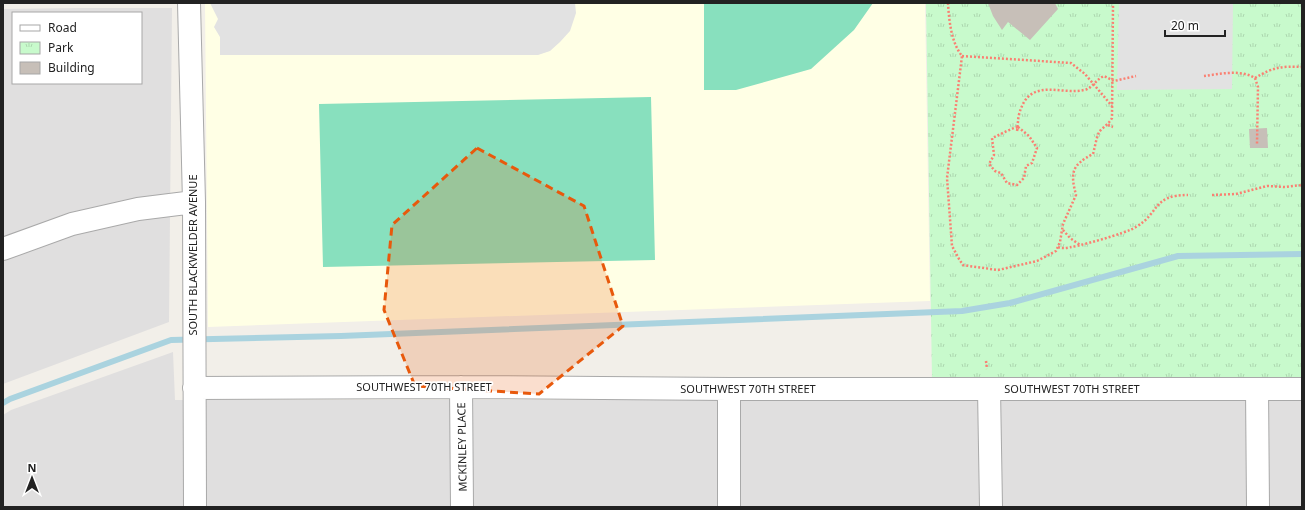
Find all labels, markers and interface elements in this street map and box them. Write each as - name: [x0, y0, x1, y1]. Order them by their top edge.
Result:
- legend: [12, 12, 142, 84]
- scale bar: [1165, 12, 1225, 38]
- text: 20 m: [1171, 17, 1199, 34]
- text: Road: [48, 19, 77, 36]
- text: Park: [48, 39, 74, 56]
- text: Building: [48, 59, 95, 76]
- street label: SOUTH BLACKWELDER AVENUE: [185, 174, 200, 336]
- street label: SOUTHWEST 70TH STREET: [356, 379, 492, 394]
- street label: SOUTHWEST 70TH STREET: [680, 381, 816, 396]
- street label: SOUTHWEST 70TH STREET: [1004, 381, 1140, 396]
- street label: MCKINLEY PLACE: [453, 402, 470, 492]
- north arrow: [12, 458, 52, 498]
- text: N: [28, 460, 36, 475]

